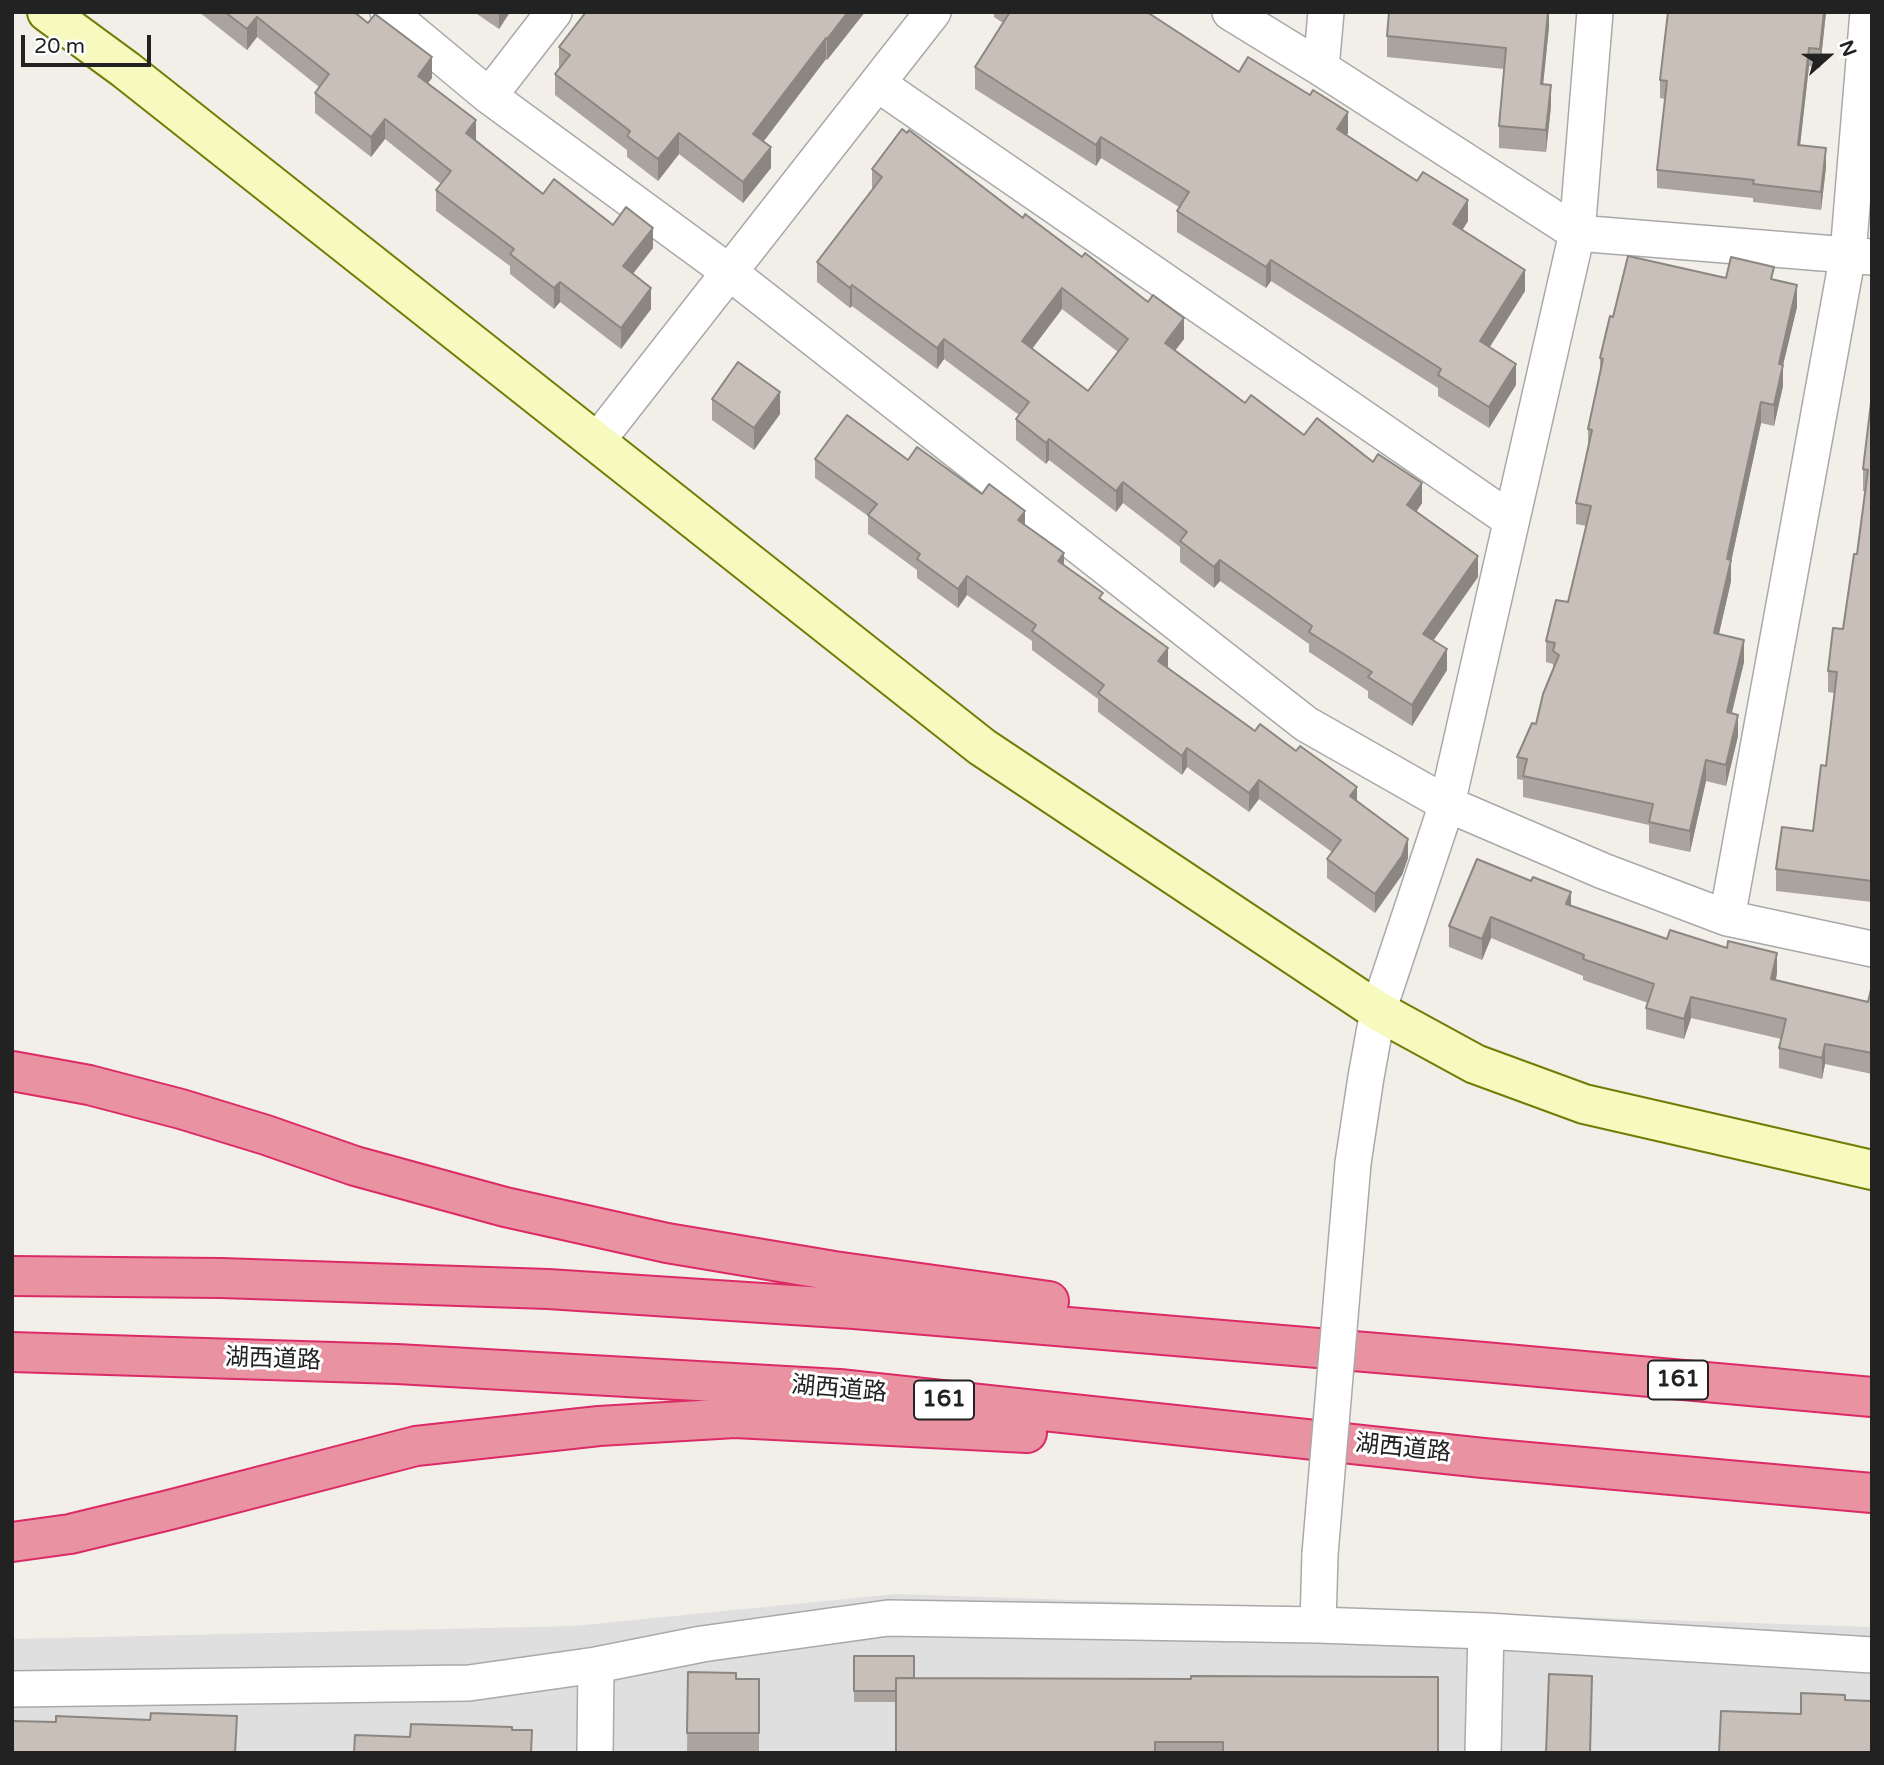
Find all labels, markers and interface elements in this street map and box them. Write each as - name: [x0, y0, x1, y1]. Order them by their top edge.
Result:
- scale bar: [24, 21, 154, 65]
- north arrow: [1793, 21, 1863, 91]
- text: 20 m: [34, 34, 85, 59]
- text: N: [1835, 37, 1861, 60]
- street label: 湖西道路: [225, 1344, 321, 1376]
- road number: 161: [1648, 1360, 1708, 1400]
- street label: 湖西道路: [790, 1371, 888, 1409]
- road number: 161: [914, 1380, 974, 1420]
- street label: 湖西道路: [1354, 1430, 1452, 1468]

